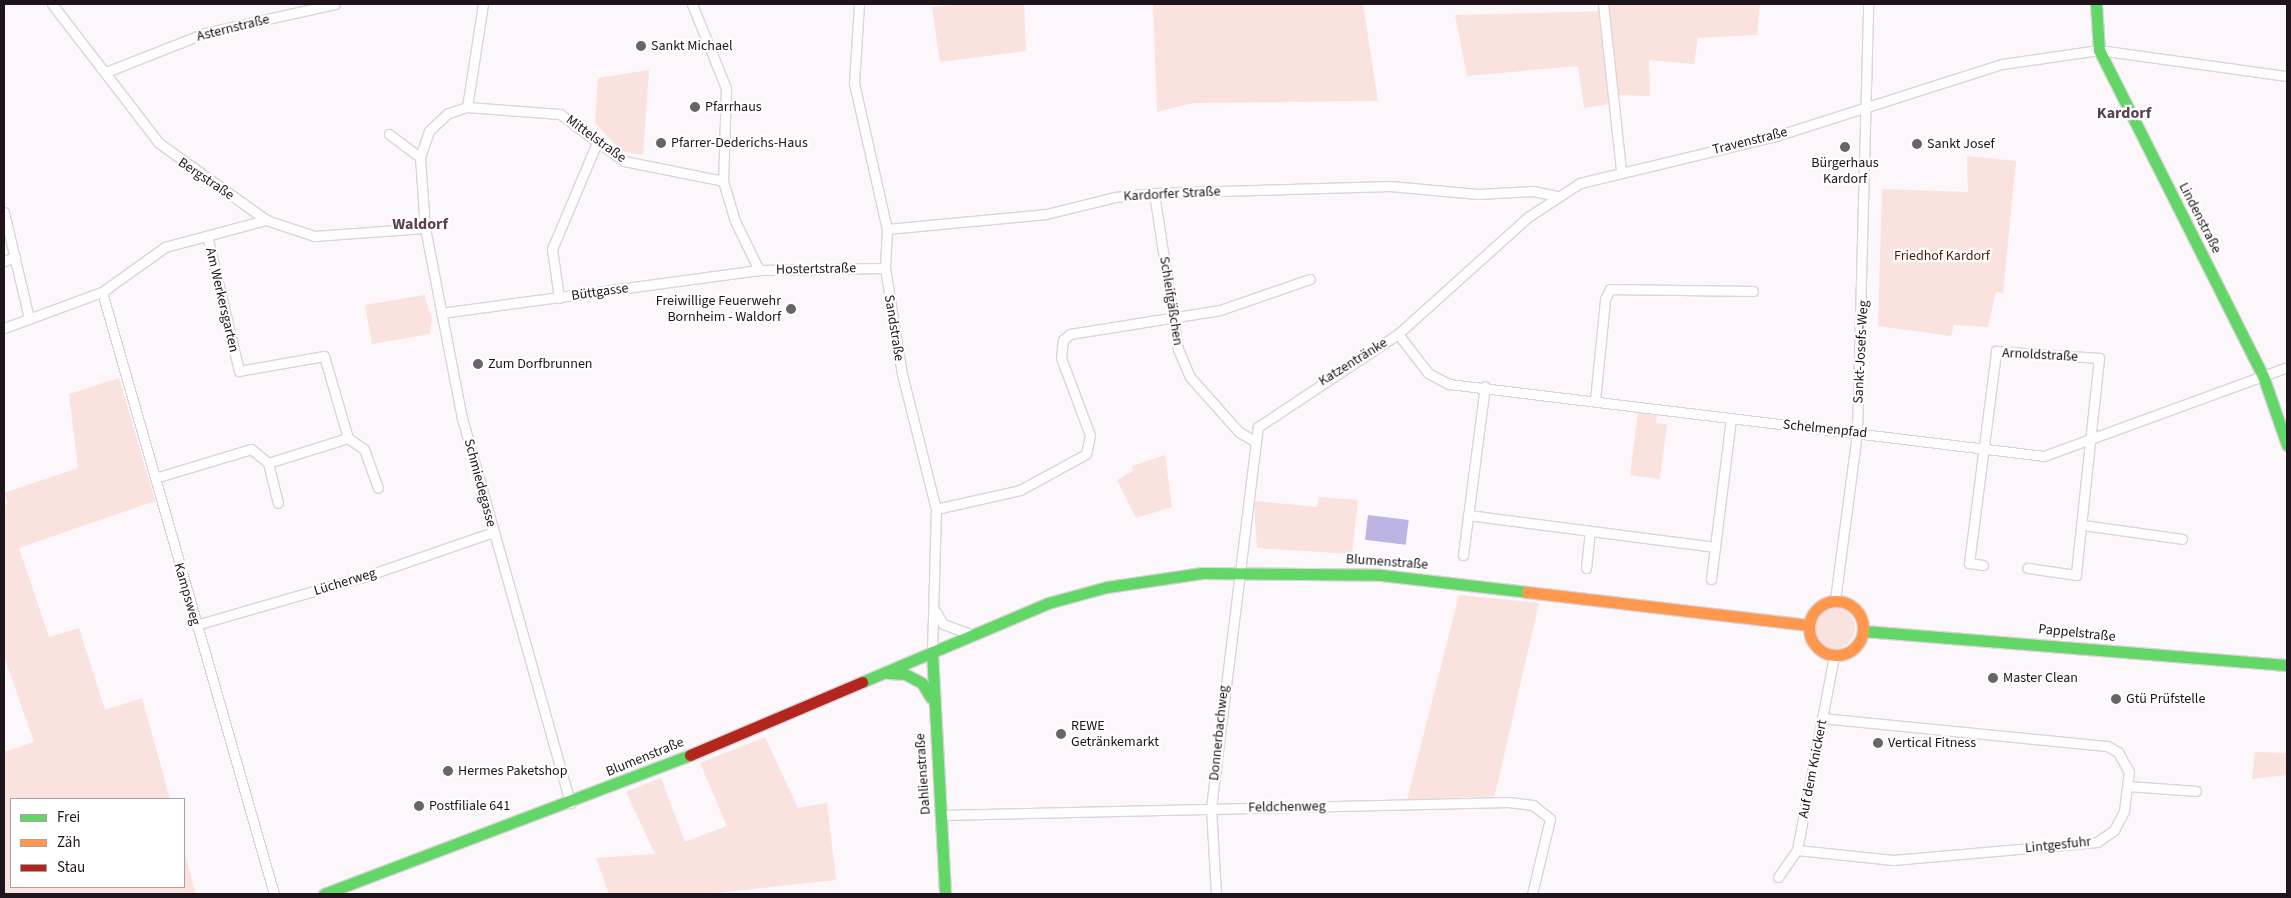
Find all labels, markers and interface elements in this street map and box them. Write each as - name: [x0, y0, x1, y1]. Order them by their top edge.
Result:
- street label: Asternstraße: [195, 11, 271, 45]
- place label: Sankt Michael: [651, 38, 733, 54]
- marker: Sankt Michael: [635, 40, 647, 52]
- place label: Pfarrhaus: [705, 99, 762, 115]
- marker: Pfarrhaus: [689, 101, 701, 113]
- district label: Kardorf: [2097, 103, 2151, 123]
- street label: Mittelstraße: [563, 112, 629, 166]
- street label: Travenstraße: [1711, 124, 1789, 158]
- place label: Pfarrer-Dederichs-Haus: [671, 135, 808, 151]
- place label: Sankt Josef: [1927, 136, 1994, 152]
- marker: Pfarrer-Dederichs-Haus: [655, 137, 667, 149]
- marker: Sankt Josef: [1911, 138, 1923, 150]
- marker: Bürgerhaus Kardorf: [1839, 141, 1851, 153]
- street label: Bergstraße: [175, 154, 237, 204]
- place label: Bürgerhaus Kardorf: [1811, 155, 1879, 188]
- street label: Lindenstraße: [2175, 180, 2225, 256]
- street label: Kardorfer Straße: [1123, 183, 1221, 205]
- district label: Waldorf: [392, 214, 448, 234]
- street label: Am Werkersgarten: [202, 246, 242, 354]
- park label: Friedhof Kardorf: [1894, 248, 1990, 264]
- street label: Schleifgäßchen: [1156, 255, 1186, 347]
- street label: Hostertstraße: [776, 260, 856, 278]
- street label: Büttgasse: [570, 280, 630, 304]
- place label: Freiwillige Feuerwehr Bornheim - Waldorf: [656, 293, 781, 326]
- street label: Sandstraße: [880, 294, 908, 362]
- street label: Sankt-Josefs-Weg: [1850, 300, 1872, 404]
- marker: Freiwillige Feuerwehr Bornheim - Waldorf: [785, 303, 797, 315]
- street label: Katzentränke: [1316, 334, 1390, 390]
- street label: Arnoldstraße: [2002, 345, 2078, 365]
- place label: Zum Dorfbrunnen: [488, 356, 593, 372]
- marker: Zum Dorfbrunnen: [472, 358, 484, 370]
- street label: Schelmenpfad: [1782, 416, 1868, 442]
- street label: Schmiedegasse: [460, 437, 500, 529]
- street label: Blumenstraße: [1345, 551, 1429, 573]
- street label: Kampsweg: [170, 561, 204, 627]
- street label: Lücherweg: [312, 565, 378, 599]
- street label: Pappelstraße: [2038, 621, 2116, 645]
- place label: Master Clean: [2003, 670, 2078, 686]
- marker: Master Clean: [1987, 672, 1999, 684]
- street label: Donnerbachweg: [1206, 684, 1232, 782]
- place label: Gtü Prüfstelle: [2126, 691, 2205, 707]
- marker: Gtü Prüfstelle: [2110, 693, 2122, 705]
- place label: REWE Getränkemarkt: [1071, 718, 1159, 750]
- street label: Auf dem Knickert: [1795, 718, 1831, 820]
- marker: REWE Getränkemarkt: [1055, 728, 1067, 740]
- street label: Dahlienstraße: [912, 733, 934, 815]
- street label: Blumenstraße: [604, 734, 686, 780]
- place label: Vertical Fitness: [1888, 735, 1976, 751]
- marker: Vertical Fitness: [1872, 737, 1884, 749]
- place label: Hermes Paketshop: [458, 763, 567, 779]
- marker: Hermes Paketshop: [442, 765, 454, 777]
- legend: [10, 798, 185, 888]
- place label: Postfiliale 641: [429, 798, 510, 814]
- street label: Feldchenweg: [1248, 798, 1326, 816]
- marker: Postfiliale 641: [413, 800, 425, 812]
- text: Frei: [57, 807, 80, 828]
- text: Zäh: [57, 832, 81, 853]
- street label: Lintgesfuhr: [2024, 833, 2092, 857]
- text: Stau: [57, 857, 85, 878]

